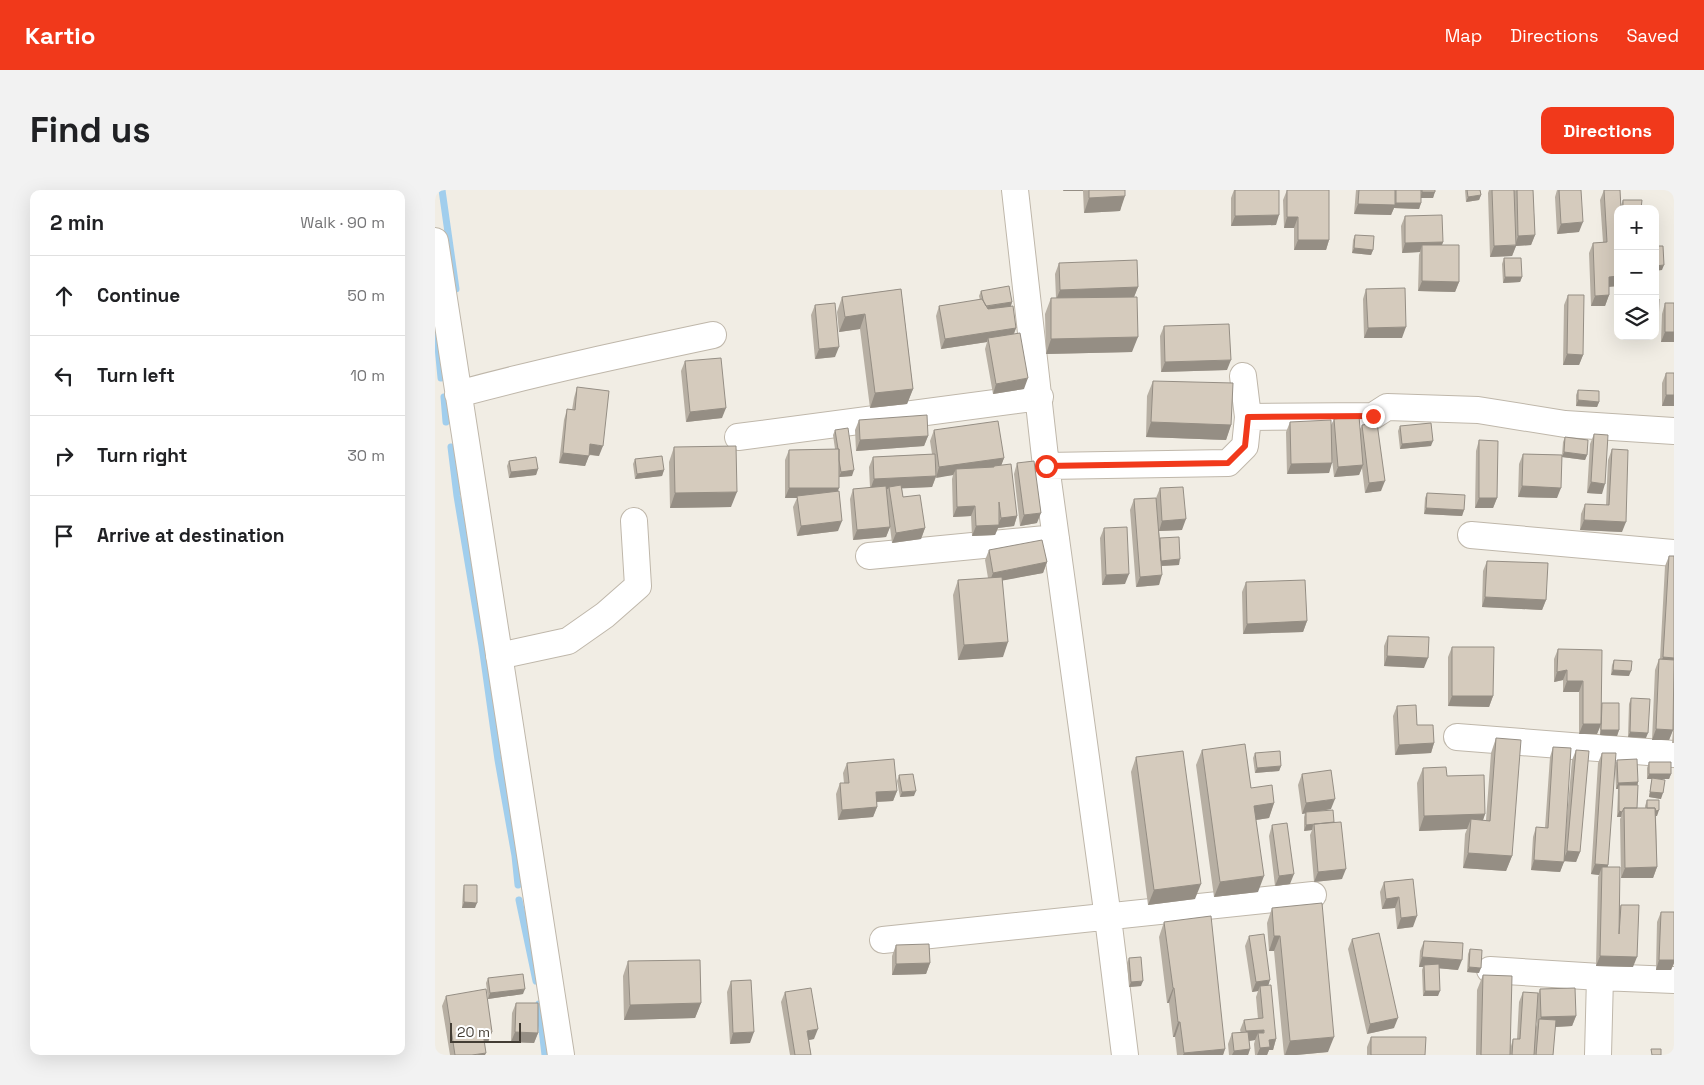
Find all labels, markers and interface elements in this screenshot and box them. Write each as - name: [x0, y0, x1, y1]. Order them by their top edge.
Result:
- text: Kartio: [25, 20, 95, 51]
- text: Map: [1445, 24, 1482, 47]
- text: Directions: [1510, 24, 1599, 47]
- text: Saved: [1627, 24, 1679, 47]
- button: Directions: [1541, 107, 1674, 154]
- text: Find us: [30, 108, 151, 152]
- map controls: [1614, 205, 1659, 340]
- button: +: [1614, 205, 1659, 250]
- text: 2 min: [50, 209, 104, 236]
- text: Walk · 90 m: [300, 212, 385, 233]
- button: −: [1614, 250, 1659, 295]
- icon: ahead: [50, 282, 78, 310]
- text: Continue: [97, 283, 180, 308]
- text: 50 m: [347, 285, 385, 306]
- button: layers: [1614, 295, 1659, 340]
- icon: left: [50, 362, 78, 390]
- text: Turn left: [97, 363, 175, 388]
- text: 10 m: [350, 365, 385, 386]
- route end: [1362, 405, 1385, 428]
- icon: right: [50, 442, 78, 470]
- text: Turn right: [97, 443, 187, 468]
- text: 30 m: [347, 445, 385, 466]
- route start: [1035, 455, 1058, 478]
- icon: arrive: [50, 522, 78, 550]
- text: Arrive at destination: [97, 523, 285, 548]
- scale bar: [450, 1020, 521, 1043]
- text: 20 m: [457, 1023, 490, 1041]

